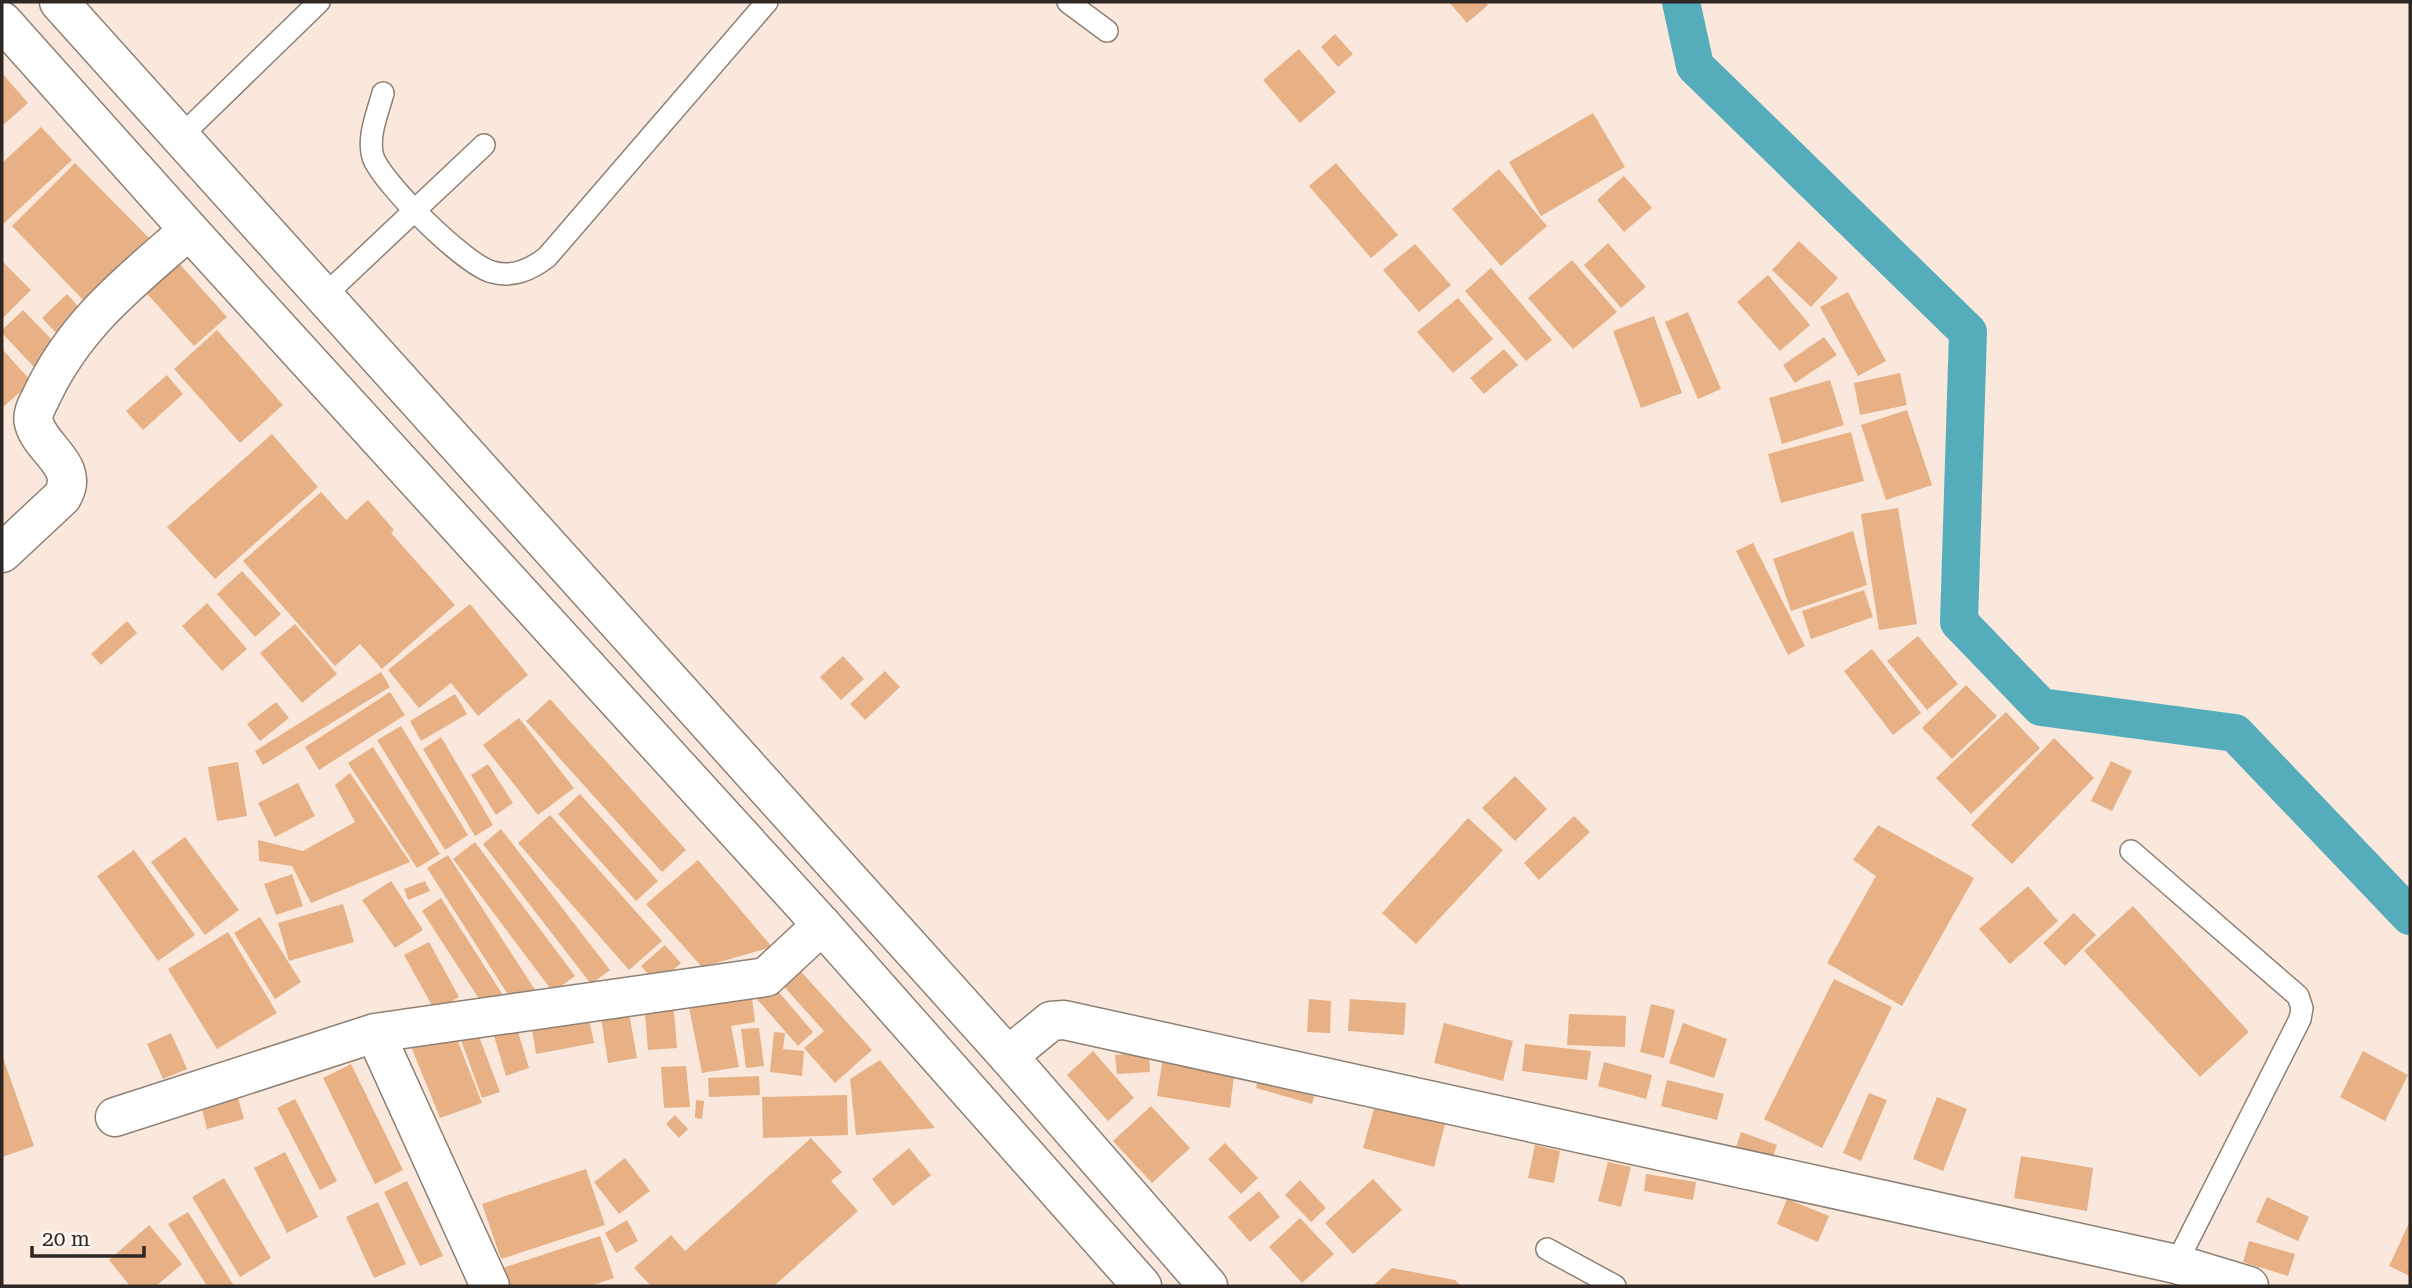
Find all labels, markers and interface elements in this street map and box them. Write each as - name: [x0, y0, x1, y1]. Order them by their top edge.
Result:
- scale bar: [32, 1214, 144, 1258]
- text: 20 m: [42, 1227, 90, 1251]

